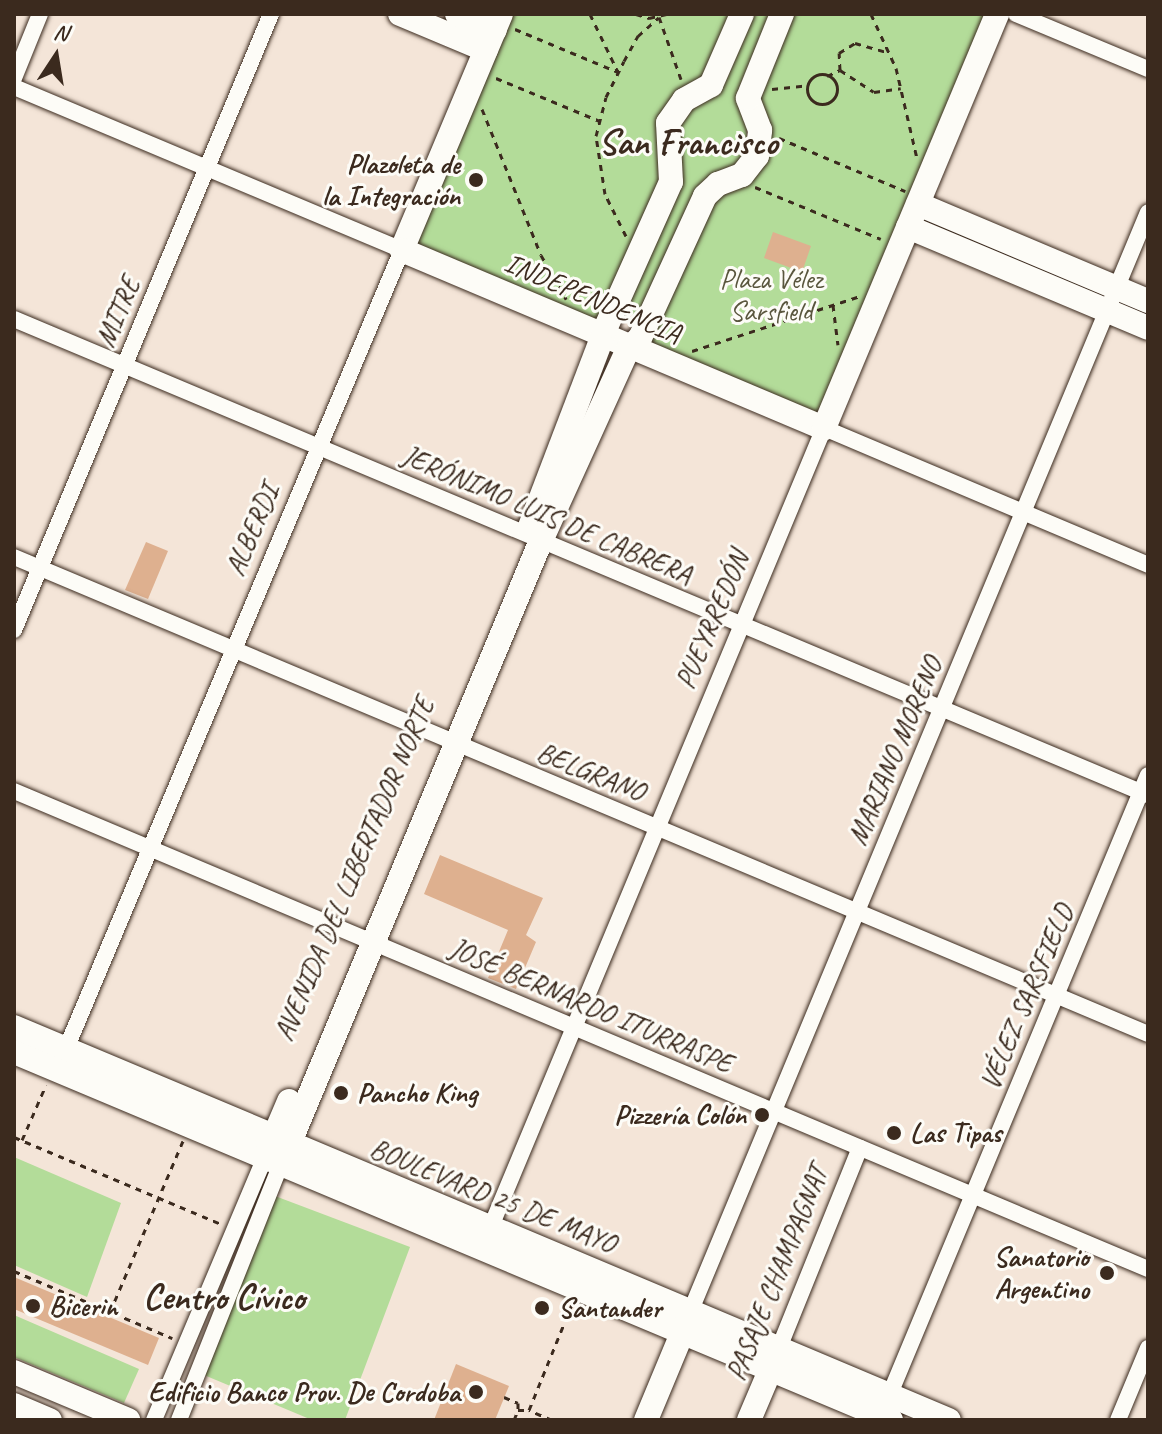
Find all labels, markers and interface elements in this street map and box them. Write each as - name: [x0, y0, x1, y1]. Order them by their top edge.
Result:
- north arrow: [16, 16, 96, 96]
- text: N: [51, 17, 71, 48]
- district label: San Francisco: [598, 121, 778, 165]
- place label: Plazoleta de la Integración: [323, 147, 460, 213]
- marker: Plazoleta de la Integración: [467, 171, 485, 189]
- street label: INDEPENDENCIA: [500, 246, 686, 350]
- park label: Plaza Vélez Sarsfield: [720, 262, 822, 328]
- street label: MITRE: [88, 272, 148, 352]
- street label: JERÓNIMO LUIS DE CABRERA: [398, 439, 696, 591]
- street label: ALBERDI: [218, 479, 286, 581]
- street label: PUEYRREDÓN: [668, 546, 756, 694]
- street label: MARIANO MORENO: [840, 652, 950, 850]
- street label: AVENIDA DEL LIBERTADOR NORTE: [267, 694, 441, 1044]
- street label: BELGRANO: [532, 735, 650, 809]
- street label: VÉLEZ SARSFIELD: [973, 899, 1081, 1095]
- street label: JOSÉ BERNARDO ITURRASPE: [445, 931, 737, 1081]
- place label: Pancho King: [357, 1076, 477, 1110]
- marker: Pancho King: [332, 1084, 350, 1102]
- place label: Pizzería Colón: [614, 1098, 746, 1132]
- marker: Pizzería Colón: [753, 1106, 771, 1124]
- place label: Las Tipas: [910, 1116, 1001, 1150]
- marker: Las Tipas: [885, 1124, 903, 1142]
- street label: BOULEVARD 25 DE MAYO: [365, 1131, 621, 1261]
- street label: PASAJE CHAMPAGNAT: [719, 1161, 835, 1385]
- place label: Sanatorio Argentino: [993, 1240, 1089, 1306]
- marker: Sanatorio Argentino: [1096, 1262, 1118, 1284]
- district label: Centro Cívico: [143, 1276, 305, 1320]
- place label: Bicerin: [49, 1289, 117, 1323]
- place label: Santander: [558, 1291, 661, 1325]
- marker: Bicerin: [24, 1297, 42, 1315]
- marker: Santander: [533, 1299, 551, 1317]
- place label: Edificio Banco Prov. De Cordoba: [149, 1375, 460, 1409]
- marker: Edificio Banco Prov. De Cordoba: [467, 1383, 485, 1401]

